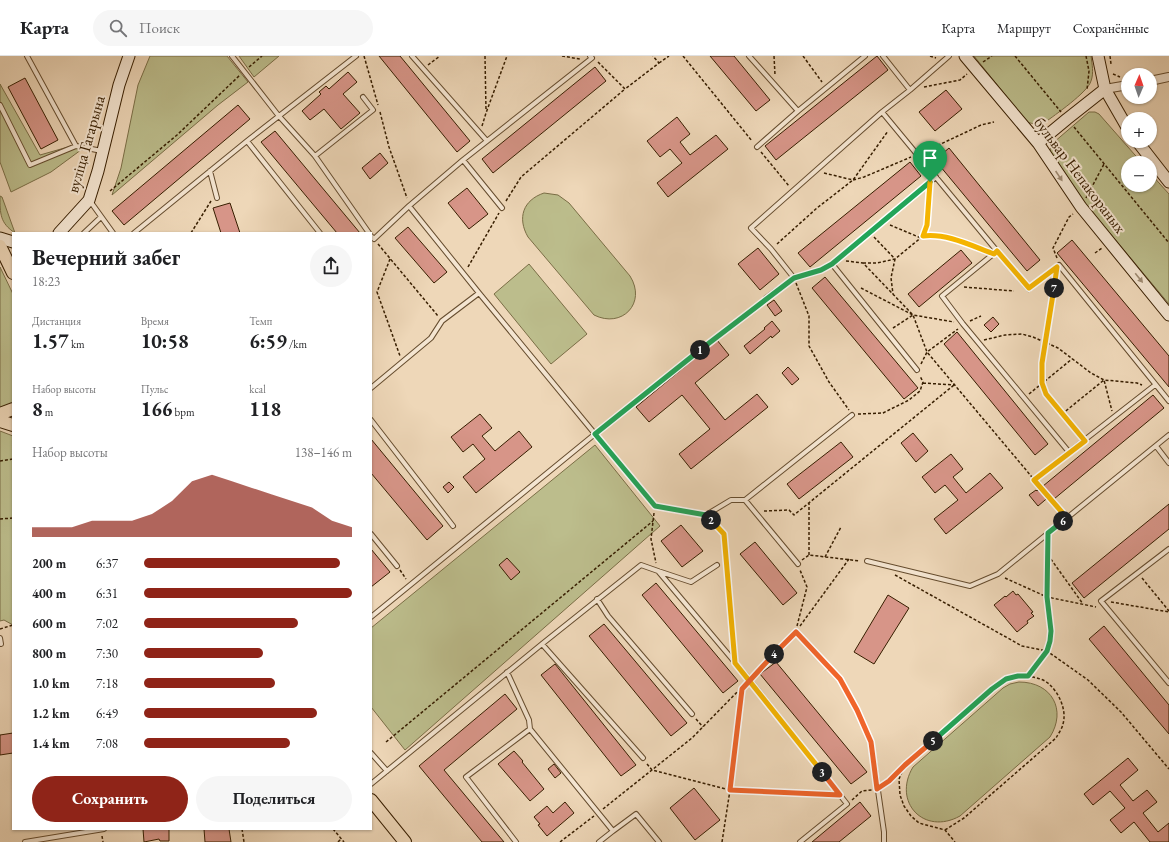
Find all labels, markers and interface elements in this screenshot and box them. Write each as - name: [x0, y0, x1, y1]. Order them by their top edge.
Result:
- search box: [93, 10, 373, 46]
- text: Карта: [20, 15, 69, 40]
- icon: search: [107, 17, 129, 39]
- text: Поиск: [139, 18, 180, 37]
- text: Карта: [942, 19, 975, 37]
- text: Маршрут: [997, 19, 1051, 37]
- text: Сохранённые: [1073, 19, 1149, 37]
- north arrow: [1121, 68, 1157, 104]
- map controls: [1121, 68, 1157, 192]
- street label: вуліца Гагарына: [62, 92, 110, 195]
- button: +: [1121, 112, 1157, 148]
- street label: бульвар Непакораных: [1029, 113, 1131, 238]
- pin: [913, 141, 947, 182]
- icon: arrive: [919, 147, 941, 169]
- button: −: [1121, 156, 1157, 192]
- one-way arrow: [1056, 170, 1063, 182]
- text: Вечерний забег: [32, 243, 180, 272]
- button: share: [310, 245, 352, 287]
- text: 18:23: [32, 273, 60, 290]
- one-way arrow: [1135, 273, 1144, 284]
- pin: 7: [1044, 278, 1064, 298]
- text: 7: [1051, 281, 1057, 295]
- text: Дистанция: [32, 314, 81, 328]
- text: Время: [141, 314, 169, 328]
- text: Темп: [249, 314, 272, 328]
- text: 1.57: [32, 328, 69, 354]
- text: 10:58: [141, 328, 189, 354]
- text: 6:59: [249, 328, 287, 354]
- text: km: [69, 337, 85, 351]
- text: /km: [287, 337, 307, 351]
- pin: 1: [690, 340, 710, 360]
- text: 1: [697, 343, 703, 357]
- text: Набор высоты: [32, 382, 96, 396]
- text: Пульс: [141, 382, 169, 396]
- text: kcal: [249, 382, 266, 396]
- text: 8: [32, 396, 43, 422]
- text: 166: [141, 396, 172, 422]
- text: 118: [249, 396, 281, 422]
- text: m: [43, 405, 53, 419]
- text: bpm: [172, 405, 195, 419]
- text: Набор высоты: [32, 444, 108, 461]
- text: 138–146 m: [295, 444, 352, 461]
- pin: 2: [701, 510, 721, 530]
- pin: 6: [1053, 511, 1073, 531]
- text: 2: [708, 513, 714, 527]
- text: 6: [1060, 514, 1066, 528]
- text: 200 m: [32, 555, 66, 572]
- text: 6:37: [96, 555, 118, 572]
- text: 400 m: [32, 585, 66, 602]
- text: 6:31: [96, 585, 118, 602]
- text: 600 m: [32, 615, 66, 632]
- text: 7:02: [96, 615, 118, 632]
- pin: 4: [764, 644, 784, 664]
- text: 800 m: [32, 645, 66, 662]
- text: 7:30: [96, 645, 118, 662]
- text: 4: [771, 647, 777, 661]
- text: 1.0 km: [32, 675, 70, 692]
- text: 7:18: [96, 675, 118, 692]
- text: 1.2 km: [32, 705, 70, 722]
- text: 6:49: [96, 705, 118, 722]
- pin: 5: [923, 731, 943, 751]
- text: 5: [930, 734, 936, 748]
- text: 1.4 km: [32, 735, 70, 752]
- text: 7:08: [96, 735, 118, 752]
- pin: 3: [812, 762, 832, 782]
- text: 3: [819, 765, 825, 779]
- button: Сохранить: [32, 776, 188, 822]
- button: Поделиться: [196, 776, 352, 822]

